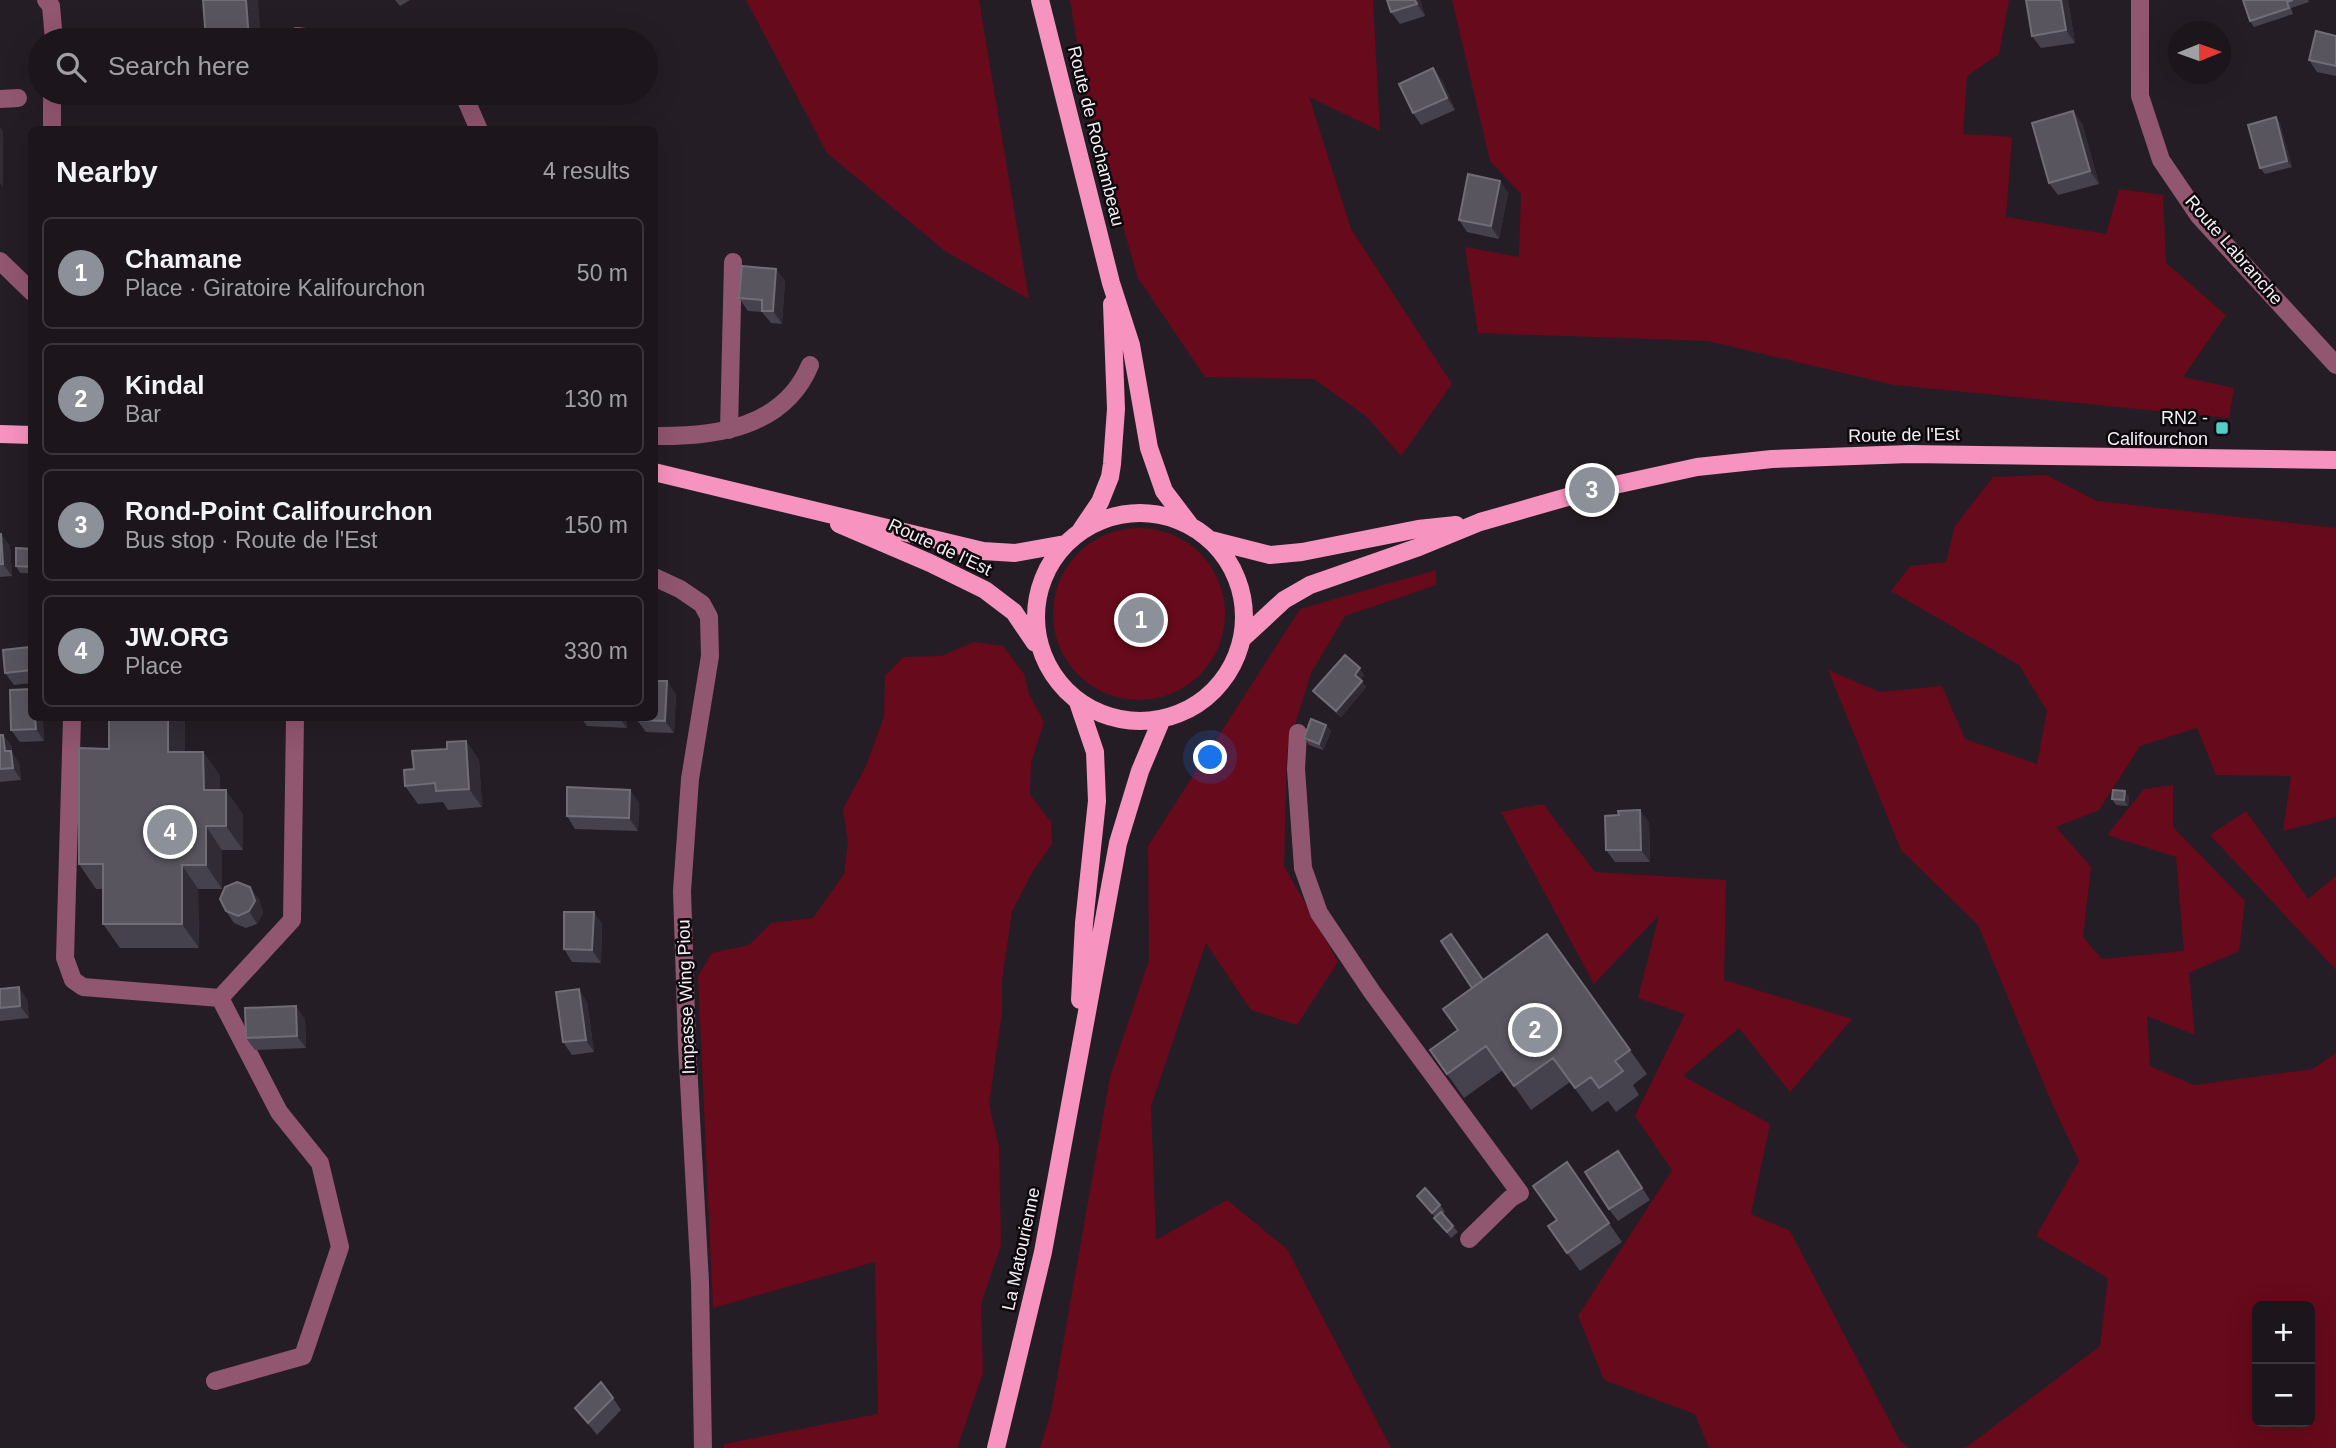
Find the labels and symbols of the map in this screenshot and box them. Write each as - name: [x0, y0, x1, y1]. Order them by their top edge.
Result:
- north arrow: [2168, 21, 2231, 84]
- street label: Route de Rochambeau: [1064, 44, 1128, 228]
- street label: Route Labranche: [2181, 191, 2287, 309]
- place label: RN2 - Califourchon: [2107, 408, 2208, 449]
- marker: RN2 - Califourchon: [2214, 420, 2230, 436]
- street label: Route de l'Est: [1848, 424, 1960, 446]
- pin: 3: [1569, 464, 1615, 516]
- street label: Route de l'Est: [885, 514, 995, 580]
- pin: 1: [1118, 594, 1164, 646]
- your location: [1193, 740, 1227, 774]
- pin: 4: [147, 806, 193, 858]
- street label: Impasse Wing Piou: [673, 919, 699, 1075]
- pin: 2: [1512, 1004, 1558, 1056]
- street label: La Matourienne: [998, 1186, 1044, 1312]

